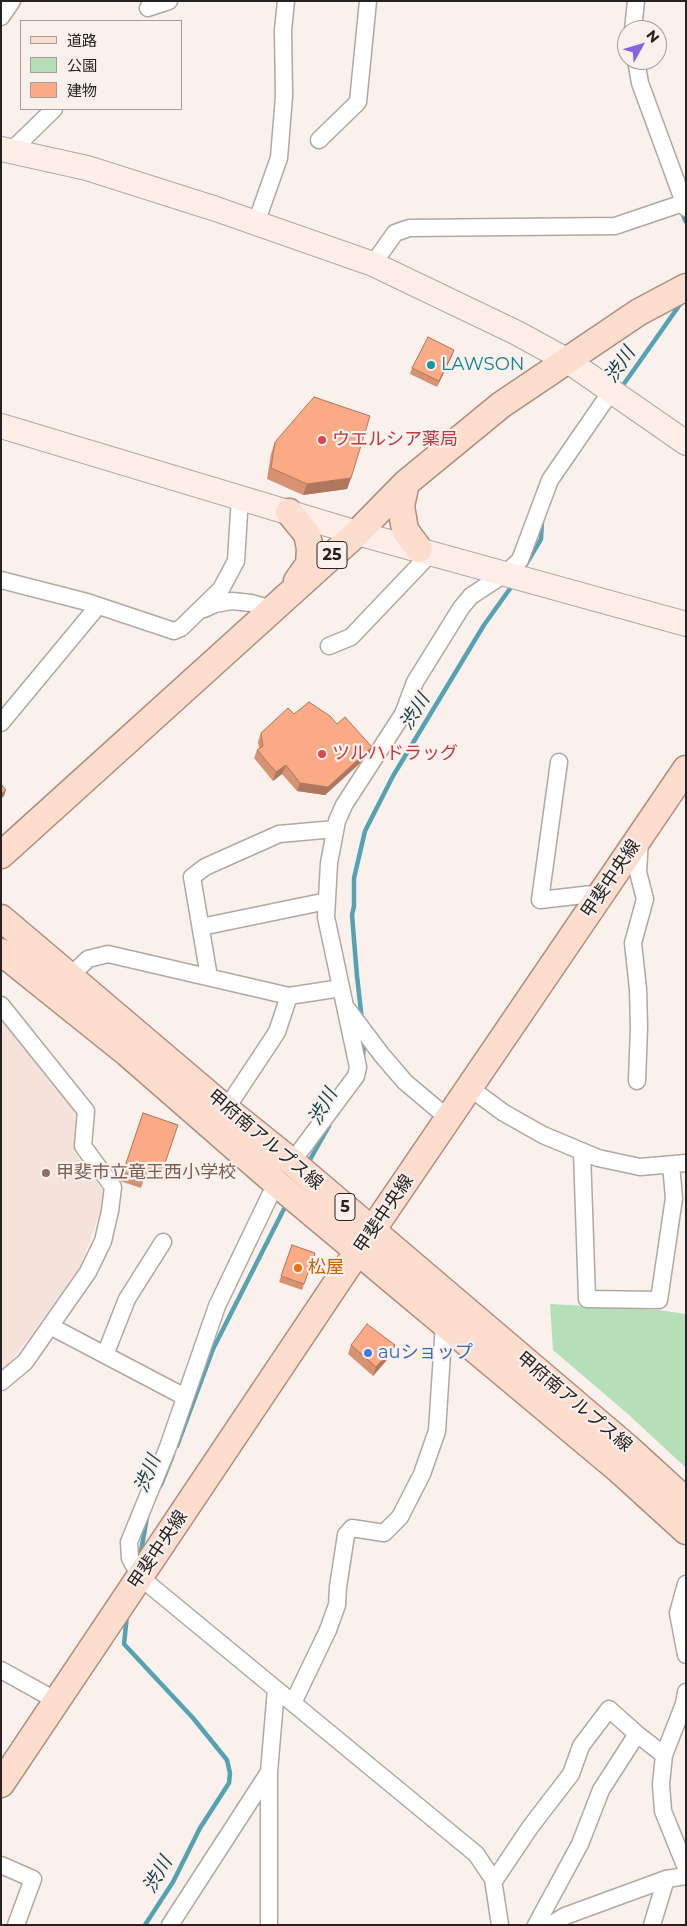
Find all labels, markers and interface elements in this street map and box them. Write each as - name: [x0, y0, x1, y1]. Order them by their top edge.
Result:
- legend: [20, 20, 182, 110]
- north arrow: [617, 20, 667, 70]
- text: N: [642, 26, 663, 46]
- text: 道路: [67, 31, 97, 50]
- text: 公園: [67, 56, 97, 75]
- text: 建物: [67, 81, 97, 100]
- water label: 渋川: [600, 343, 640, 387]
- place label: LAWSON: [441, 354, 524, 376]
- marker: LAWSON: [425, 359, 437, 371]
- place label: ウエルシア薬局: [332, 429, 458, 451]
- marker: ウエルシア薬局: [316, 434, 328, 446]
- road number: 25: [317, 542, 347, 568]
- water label: 渋川: [395, 690, 435, 734]
- place label: ツルハドラッグ: [332, 743, 458, 765]
- marker: ツルハドラッグ: [316, 748, 328, 760]
- street label: 甲斐中央線: [577, 836, 645, 922]
- street label: 甲府南アルプス線: [203, 1085, 327, 1195]
- water label: 渋川: [304, 1085, 342, 1129]
- place label: 甲斐市立竜王西小学校: [56, 1162, 236, 1184]
- marker: 甲斐市立竜王西小学校: [40, 1167, 52, 1179]
- street label: 甲斐中央線: [350, 1171, 418, 1257]
- road number: 5: [335, 1194, 355, 1220]
- place label: 松屋: [308, 1257, 344, 1279]
- marker: 松屋: [292, 1262, 304, 1274]
- place label: auショップ: [378, 1342, 473, 1364]
- marker: auショップ: [362, 1347, 374, 1359]
- street label: 甲府南アルプス線: [512, 1347, 636, 1457]
- water label: 渋川: [130, 1452, 166, 1496]
- street label: 甲斐中央線: [124, 1507, 192, 1593]
- water label: 渋川: [139, 1853, 177, 1897]

